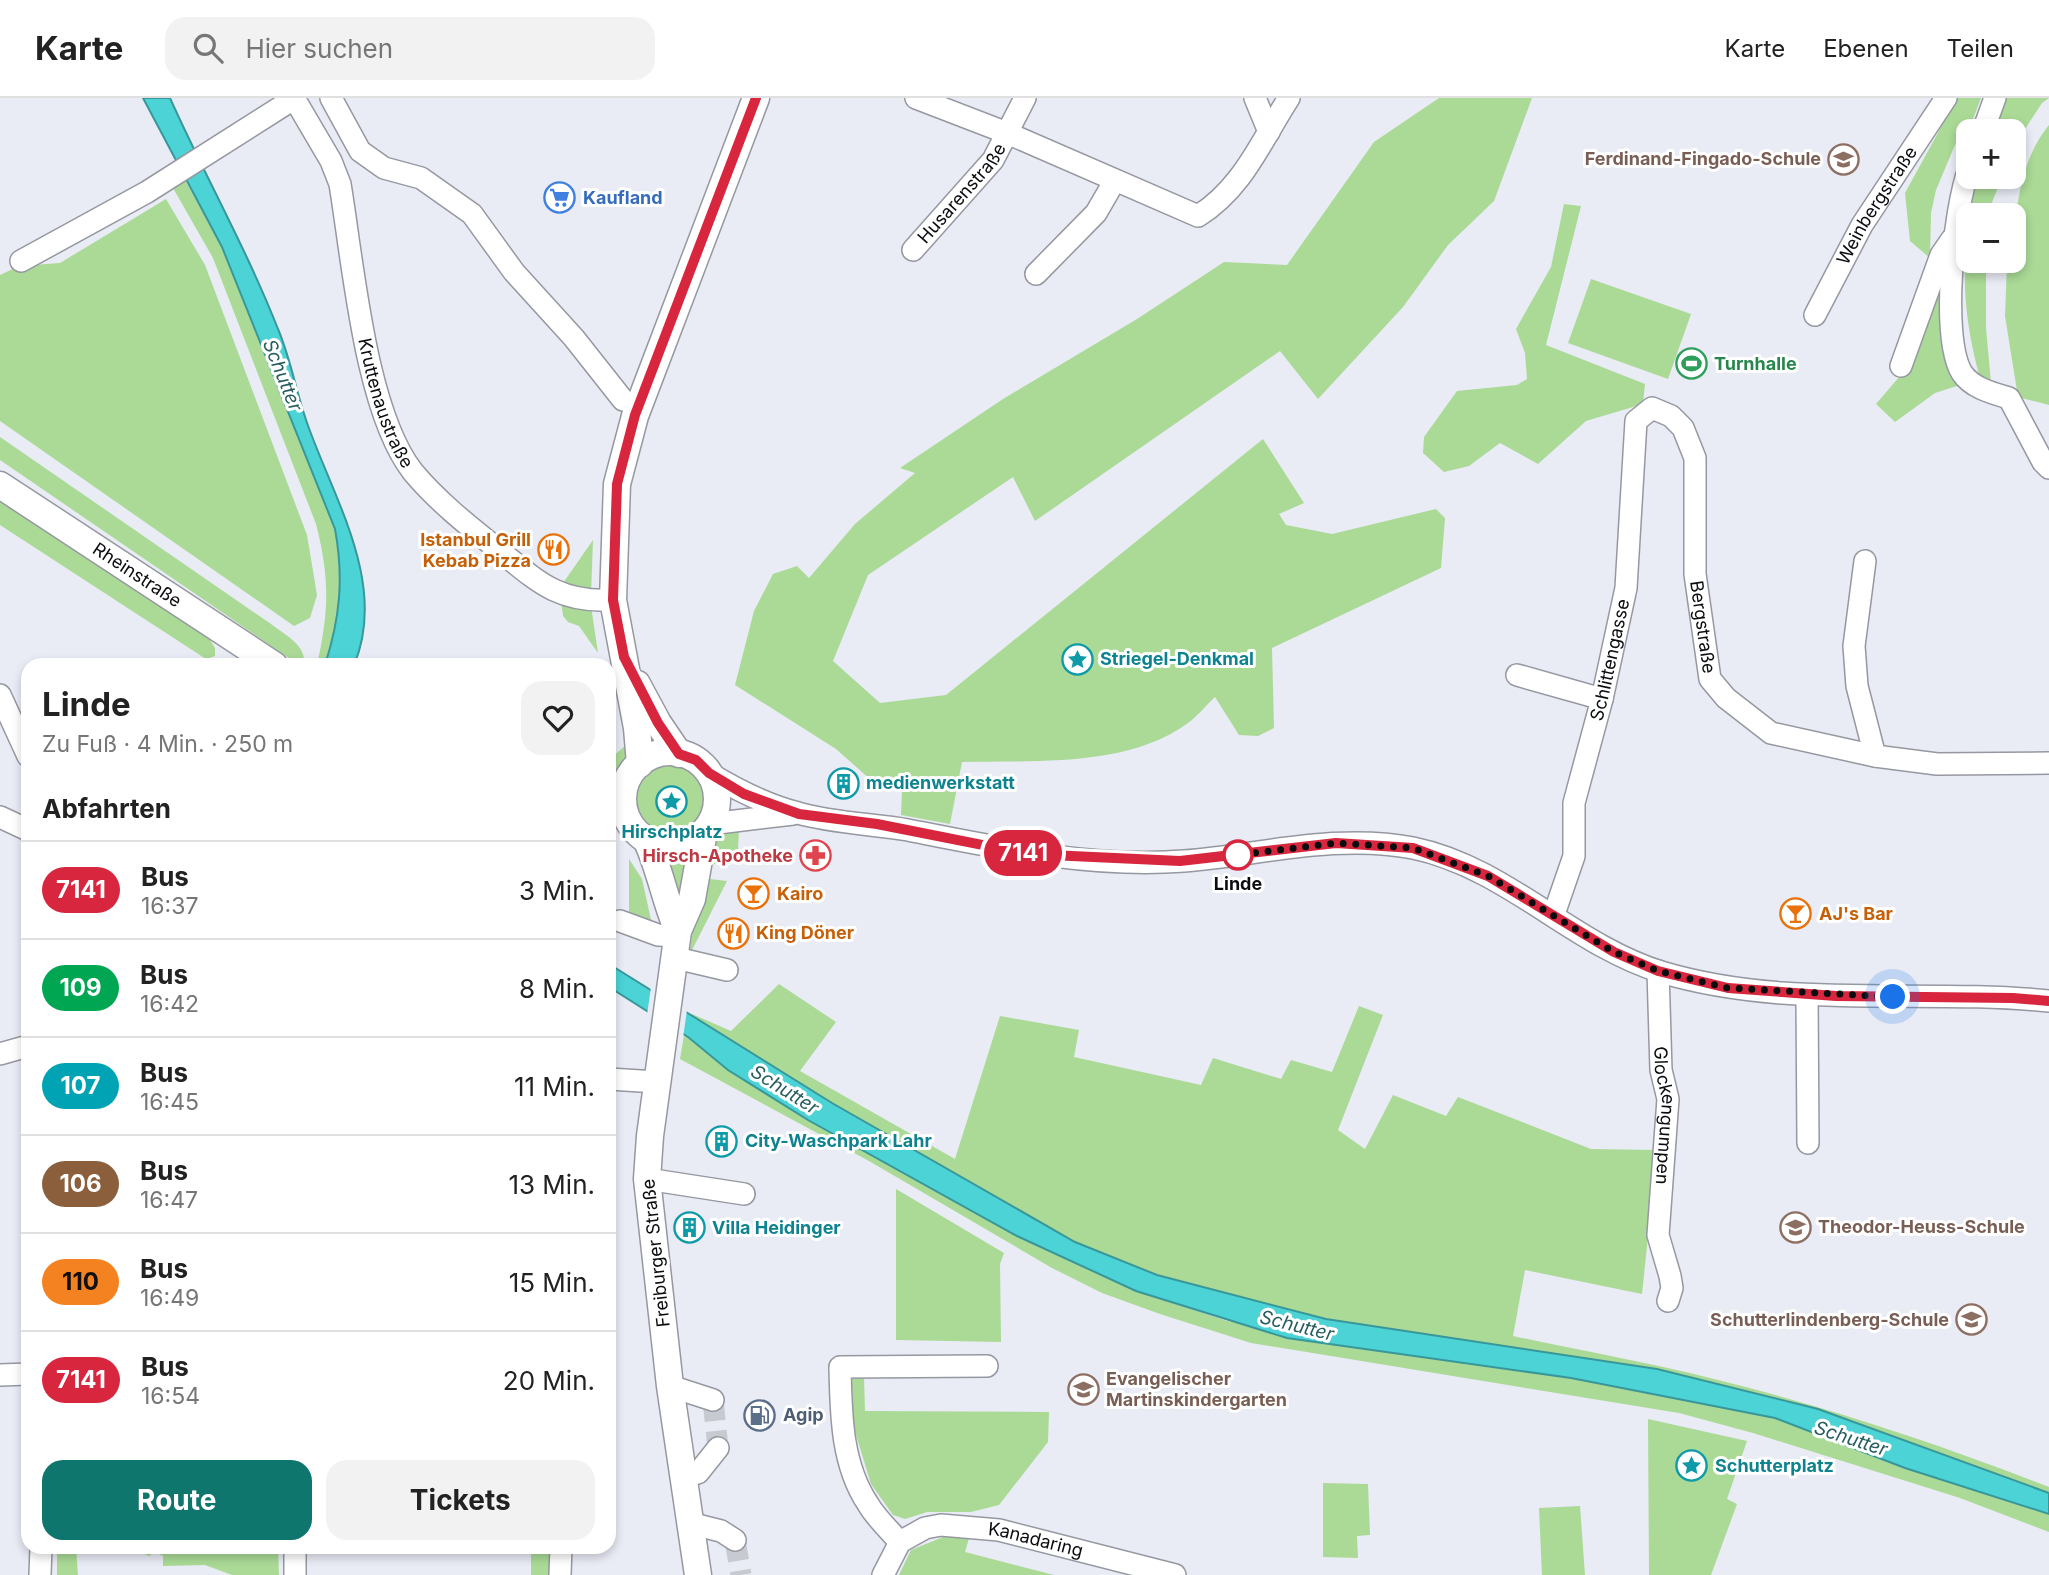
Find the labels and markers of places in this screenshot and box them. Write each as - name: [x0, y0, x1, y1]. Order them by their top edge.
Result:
- school or university icon: Ferdinand-Fingado-Schule: [1827, 142, 1861, 176]
- place label: Ferdinand-Fingado-Schule: [1585, 148, 1821, 169]
- supermarket icon: Kaufland: [543, 181, 577, 215]
- place label: Kaufland: [583, 187, 663, 208]
- sports icon: Turnhalle: [1674, 347, 1708, 381]
- place label: Turnhalle: [1714, 353, 1797, 374]
- place label: Istanbul Grill Kebab Pizza: [420, 529, 531, 571]
- restaurant icon: Istanbul Grill Kebab Pizza: [537, 533, 571, 567]
- place icon: Striegel-Denkmal: [1060, 642, 1094, 676]
- place label: Striegel-Denkmal: [1100, 648, 1254, 669]
- building icon: medienwerkstatt: [826, 766, 860, 800]
- place label: medienwerkstatt: [866, 772, 1015, 793]
- place icon: Hirschplatz: [655, 785, 689, 819]
- place label: Hirschplatz: [621, 821, 723, 842]
- pharmacy icon: Hirsch-Apotheke: [799, 839, 833, 873]
- marker: Linde: [1223, 840, 1253, 870]
- place label: Hirsch-Apotheke: [643, 845, 793, 866]
- place label: Linde: [1214, 873, 1262, 894]
- bar icon: Kairo: [737, 877, 771, 911]
- place label: Kairo: [777, 883, 823, 904]
- bar icon: AJ's Bar: [1779, 897, 1813, 931]
- place label: AJ's Bar: [1819, 903, 1893, 924]
- restaurant icon: King Döner: [716, 916, 750, 950]
- place label: King Döner: [756, 922, 854, 943]
- building icon: City-Waschpark Lahr: [705, 1124, 739, 1158]
- place label: City-Waschpark Lahr: [745, 1130, 932, 1151]
- school or university icon: Theodor-Heuss-Schule: [1778, 1210, 1812, 1244]
- building icon: Villa Heidinger: [672, 1211, 706, 1245]
- place label: Theodor-Heuss-Schule: [1818, 1216, 2025, 1237]
- place label: Villa Heidinger: [712, 1217, 841, 1238]
- school or university icon: Schutterlindenberg-Schule: [1955, 1303, 1989, 1337]
- place label: Schutterlindenberg-Schule: [1710, 1309, 1949, 1330]
- place label: Evangelischer Martinskindergarten: [1106, 1368, 1287, 1410]
- school or university icon: Evangelischer Martinskindergarten: [1066, 1372, 1100, 1406]
- fuel station icon: Agip: [743, 1398, 777, 1432]
- place label: Agip: [783, 1404, 824, 1425]
- place icon: Schutterplatz: [1675, 1449, 1709, 1483]
- place label: Schutterplatz: [1715, 1455, 1834, 1476]

